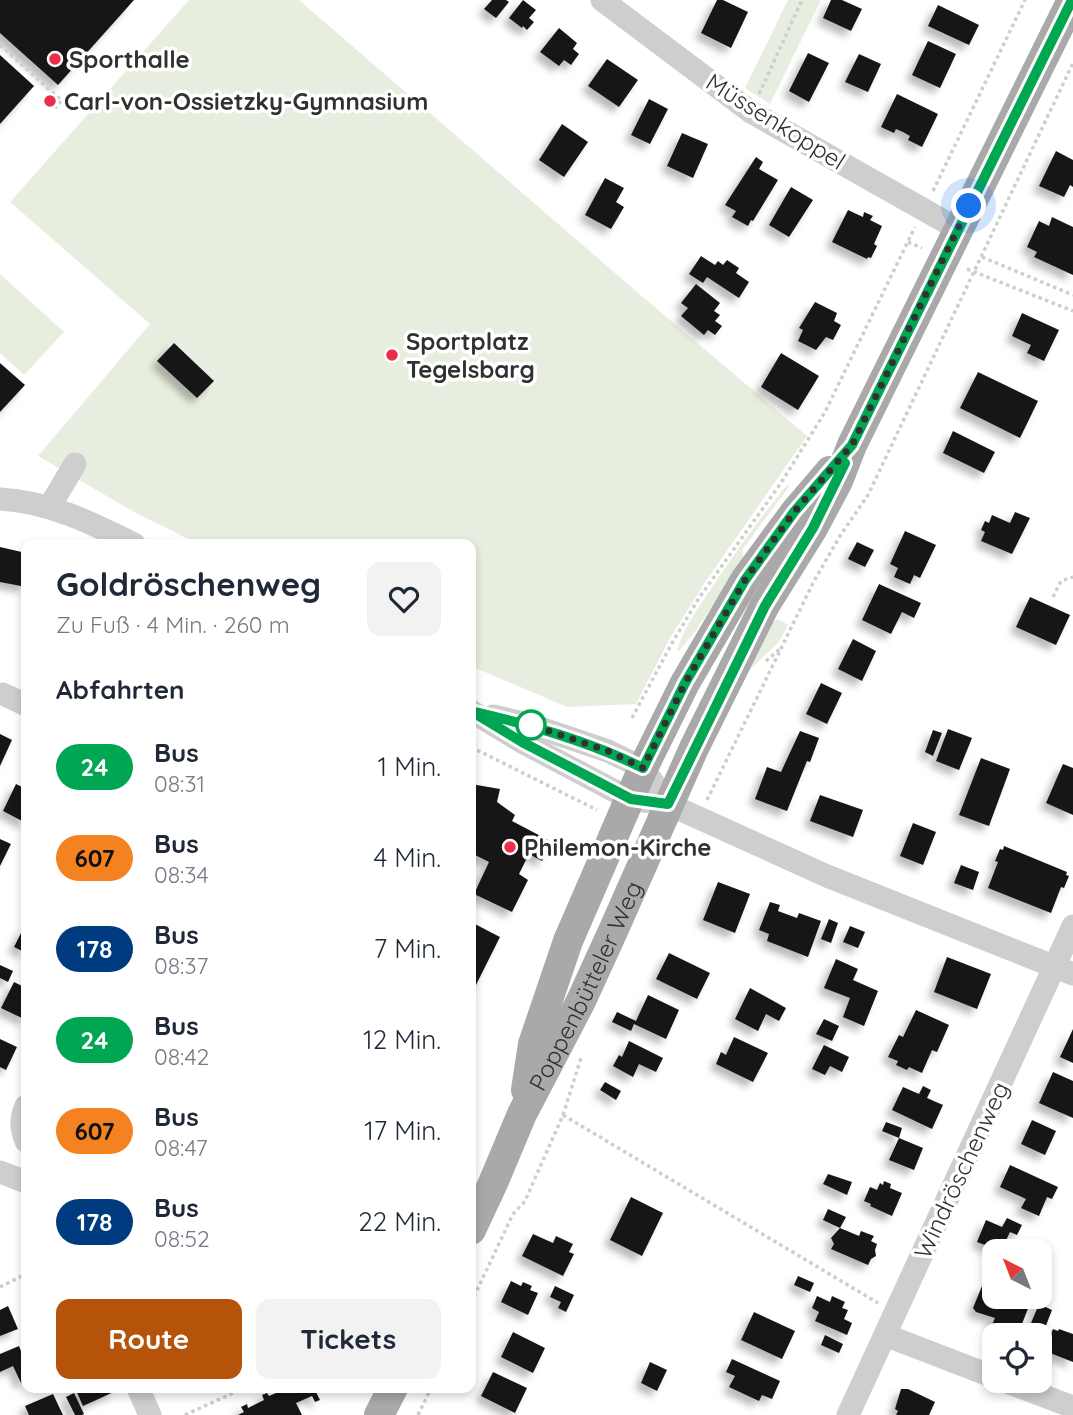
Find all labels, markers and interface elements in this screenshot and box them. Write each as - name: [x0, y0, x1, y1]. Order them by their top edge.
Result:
- place label: Sporthalle: [69, 44, 190, 74]
- marker: Sporthalle: [47, 51, 63, 67]
- street label: Müssenkoppel: [701, 66, 851, 176]
- place label: Carl-von-Ossietzky-Gymnasium: [64, 86, 428, 116]
- marker: Carl-von-Ossietzky-Gymnasium: [42, 93, 58, 109]
- your location: [951, 188, 986, 223]
- place label: Sportplatz Tegelsbarg: [406, 326, 535, 384]
- marker: Sportplatz Tegelsbarg: [384, 347, 400, 363]
- button: heart: [367, 562, 441, 636]
- text: Goldröschenweg: [56, 563, 321, 604]
- text: Zu Fuß · 4 Min. · 260 m: [56, 610, 290, 639]
- text: Abfahrten: [56, 673, 185, 706]
- unlabelled marker: [516, 710, 546, 740]
- text: Bus: [154, 736, 199, 769]
- text: 1 Min.: [377, 750, 441, 783]
- text: 24: [81, 752, 108, 782]
- text: 08:31: [154, 769, 205, 798]
- text: Bus: [154, 827, 199, 860]
- place label: Philemon-Kirche: [524, 832, 712, 862]
- marker: Philemon-Kirche: [502, 839, 518, 855]
- text: 4 Min.: [373, 841, 441, 874]
- text: 607: [74, 843, 115, 873]
- text: 08:34: [154, 860, 209, 889]
- street label: Poppenbütteler Weg: [522, 876, 648, 1095]
- text: Bus: [154, 918, 199, 951]
- text: 7 Min.: [374, 932, 441, 965]
- text: 178: [77, 934, 112, 964]
- text: 08:37: [154, 951, 208, 980]
- text: Bus: [154, 1009, 199, 1042]
- text: 12 Min.: [363, 1023, 441, 1056]
- text: 24: [81, 1025, 108, 1055]
- text: 08:42: [154, 1042, 209, 1071]
- street label: Windröschenweg: [907, 1077, 1015, 1263]
- text: Bus: [154, 1100, 199, 1133]
- text: 17 Min.: [364, 1114, 441, 1147]
- text: 607: [74, 1116, 115, 1146]
- text: 08:47: [154, 1133, 208, 1162]
- text: Bus: [154, 1191, 199, 1224]
- text: 22 Min.: [358, 1205, 441, 1238]
- text: 178: [77, 1207, 112, 1237]
- text: 08:52: [154, 1224, 210, 1253]
- north arrow: [982, 1239, 1052, 1309]
- map controls: [982, 1239, 1052, 1393]
- button: Route: [56, 1299, 242, 1379]
- button: Tickets: [256, 1299, 441, 1379]
- button: locate: [982, 1323, 1052, 1393]

